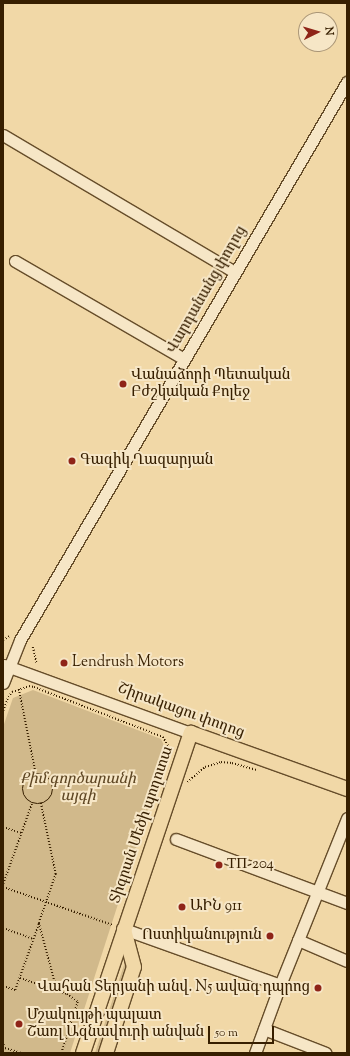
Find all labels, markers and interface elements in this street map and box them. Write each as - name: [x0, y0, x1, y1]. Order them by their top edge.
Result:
- north arrow: [298, 12, 338, 52]
- text: N: [321, 26, 337, 36]
- street label: Վարդանանց փողոց: [163, 223, 251, 357]
- place label: Վանաձորի Պետական Բժշկական Քոլեջ: [131, 366, 290, 401]
- marker: Վանաձորի Պետական Բժշկական Քոլեջ: [118, 379, 128, 389]
- place label: Գագիկ Ղազարյան: [80, 452, 213, 470]
- marker: Գագիկ Ղազարյան: [67, 456, 77, 466]
- place label: Lendrush Motors: [72, 654, 184, 672]
- marker: Lendrush Motors: [59, 658, 69, 668]
- street label: Շիրակացու փողոց: [115, 680, 247, 742]
- street label: Տիգրան Մեծի պողոտա: [107, 744, 177, 906]
- park label: Քիմ գործարանի այգի: [20, 770, 136, 805]
- place label: ТП-204: [227, 856, 274, 874]
- marker: ТП-204: [214, 860, 224, 870]
- place label: ԱԻՆ 911: [190, 898, 242, 916]
- marker: ԱԻՆ 911: [177, 902, 187, 912]
- place label: Ոստիկանություն: [142, 927, 262, 945]
- marker: Ոստիկանություն: [265, 931, 275, 941]
- place label: Վահան Տերյանի անվ. N5 ավագ դպրոց: [37, 979, 310, 997]
- marker: Վահան Տերյանի անվ. N5 ավագ դպրոց: [313, 983, 323, 993]
- place label: Մշակույթի պալատ Շառլ Ազնավուրի անվան: [27, 1006, 204, 1041]
- scale bar: [210, 1018, 276, 1044]
- marker: Մշակույթի պալատ Շառլ Ազնավուրի անվան: [14, 1019, 24, 1029]
- text: 50 m: [215, 1024, 238, 1042]

